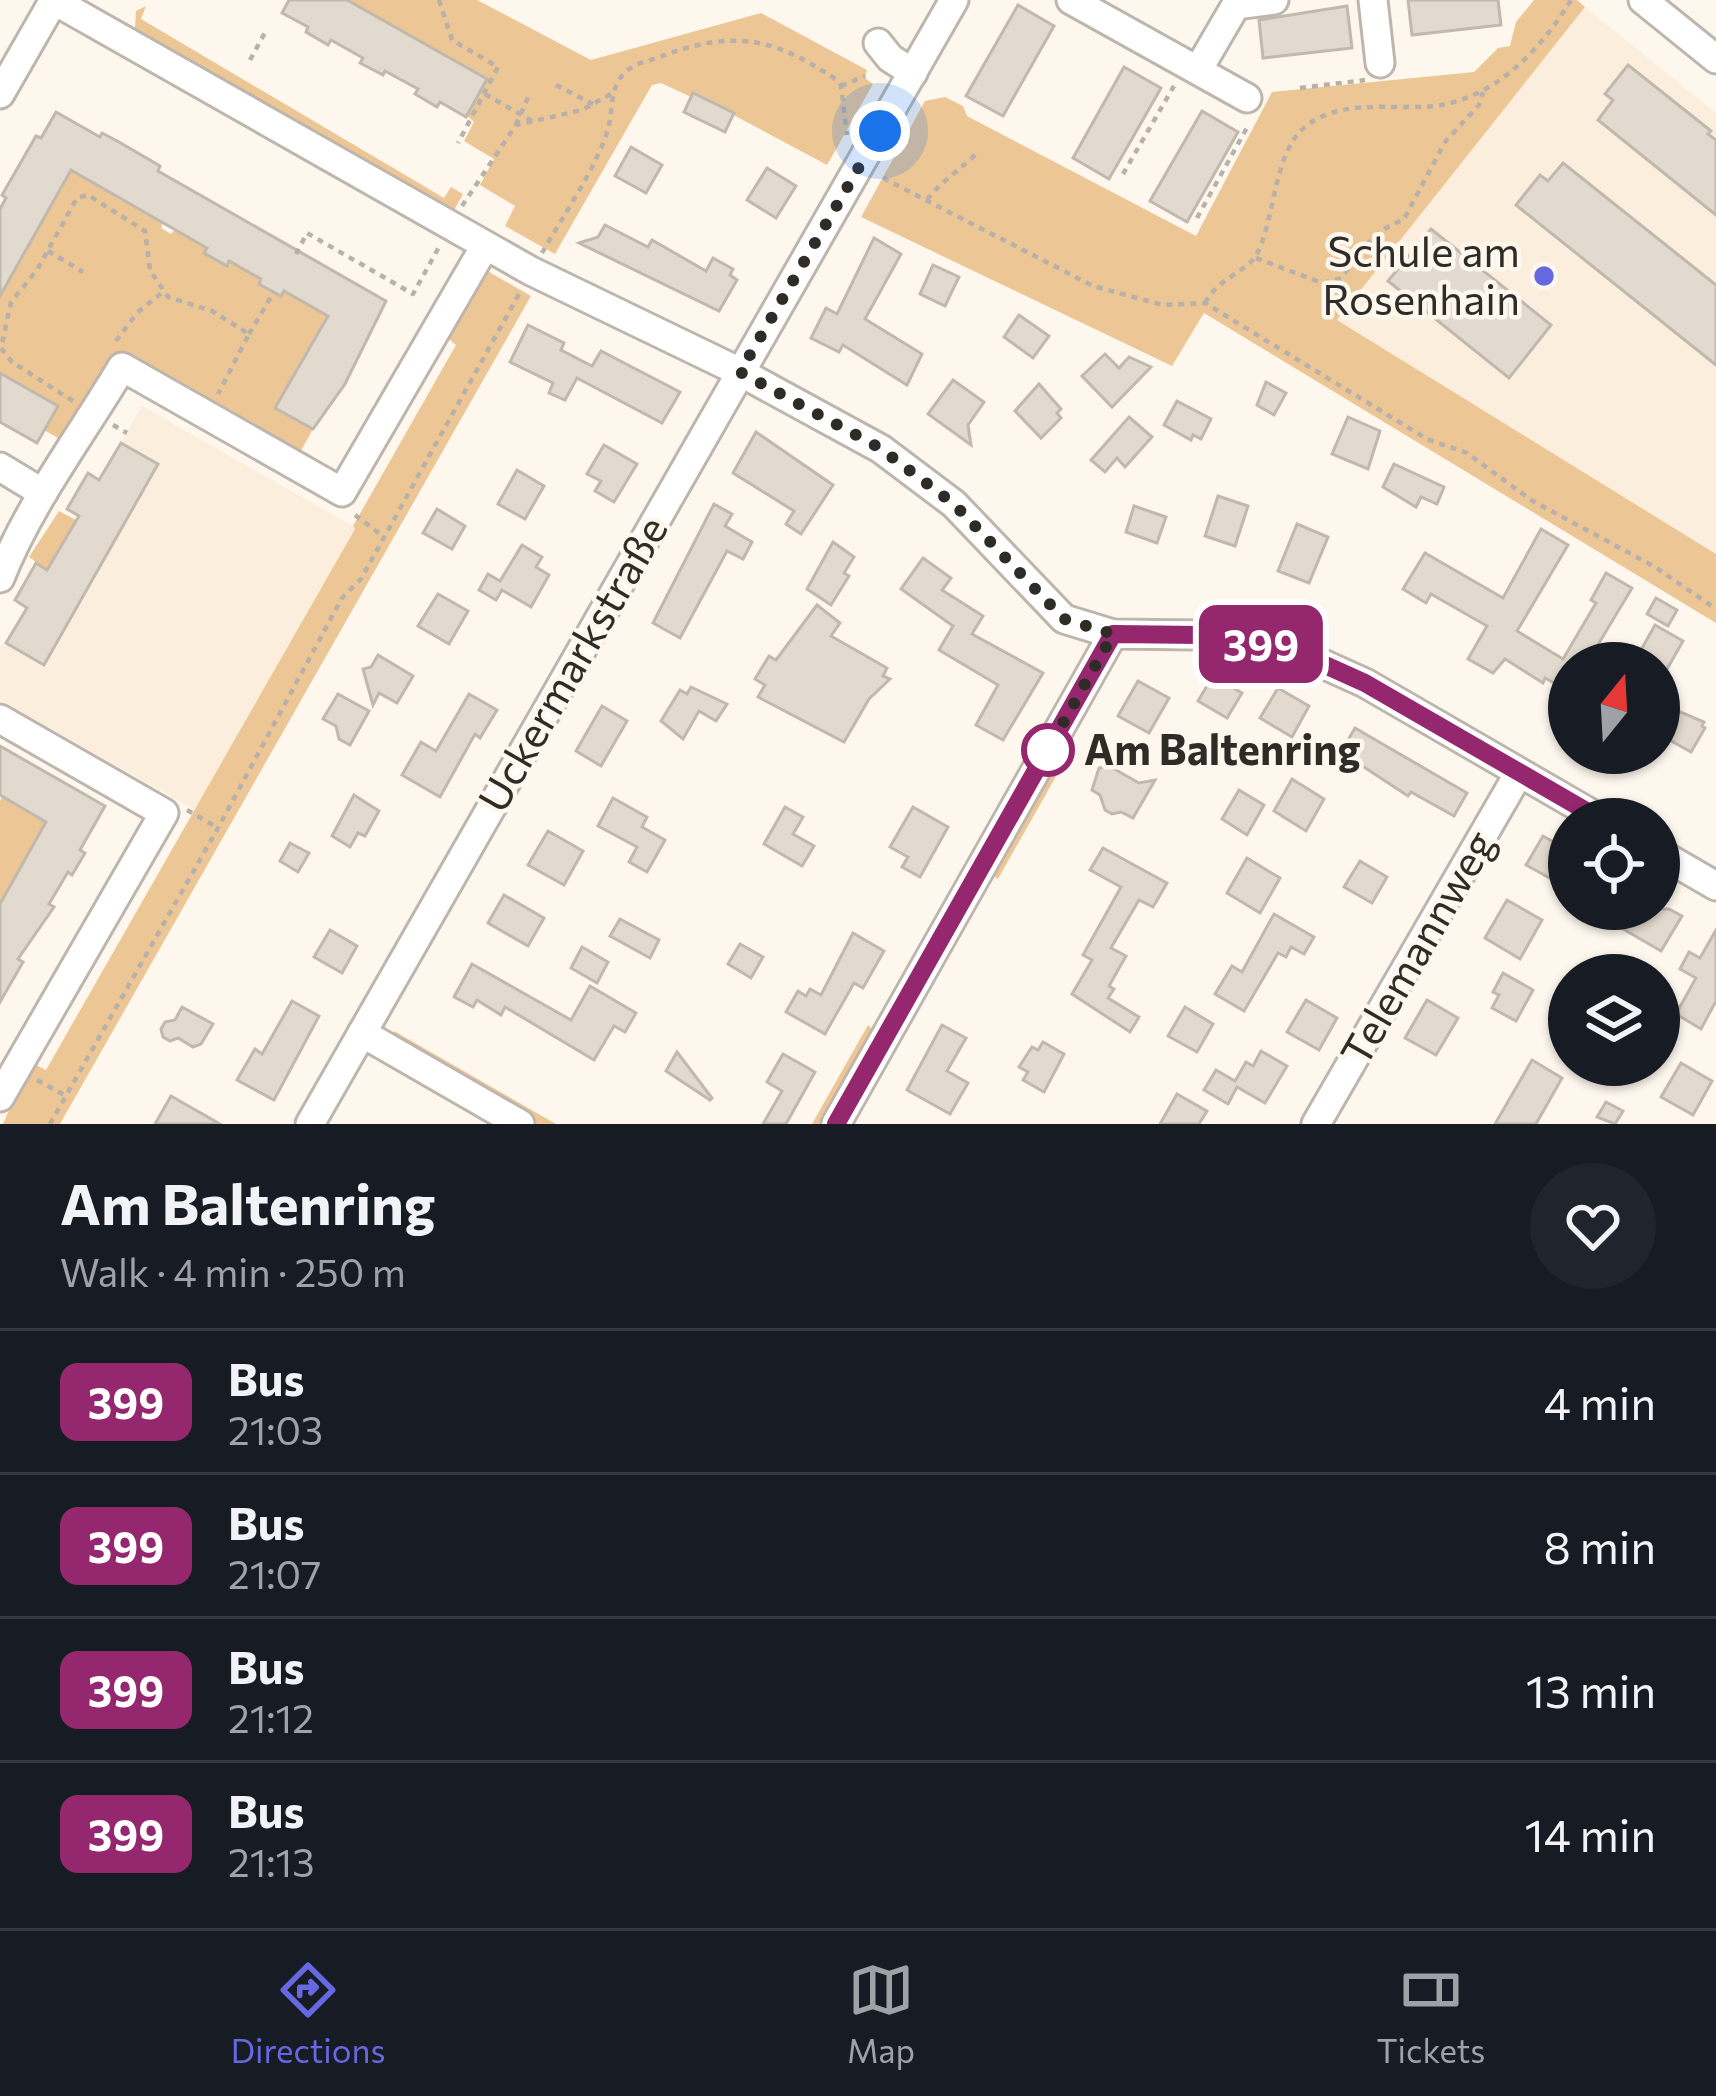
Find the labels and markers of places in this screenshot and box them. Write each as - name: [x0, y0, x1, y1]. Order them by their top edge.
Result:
- place label: Schule am Rosenhain: [1322, 224, 1520, 324]
- marker: Schule am Rosenhain: [1531, 263, 1557, 289]
- place label: Am Baltenring: [1084, 722, 1361, 774]
- marker: Am Baltenring: [1023, 725, 1073, 775]

